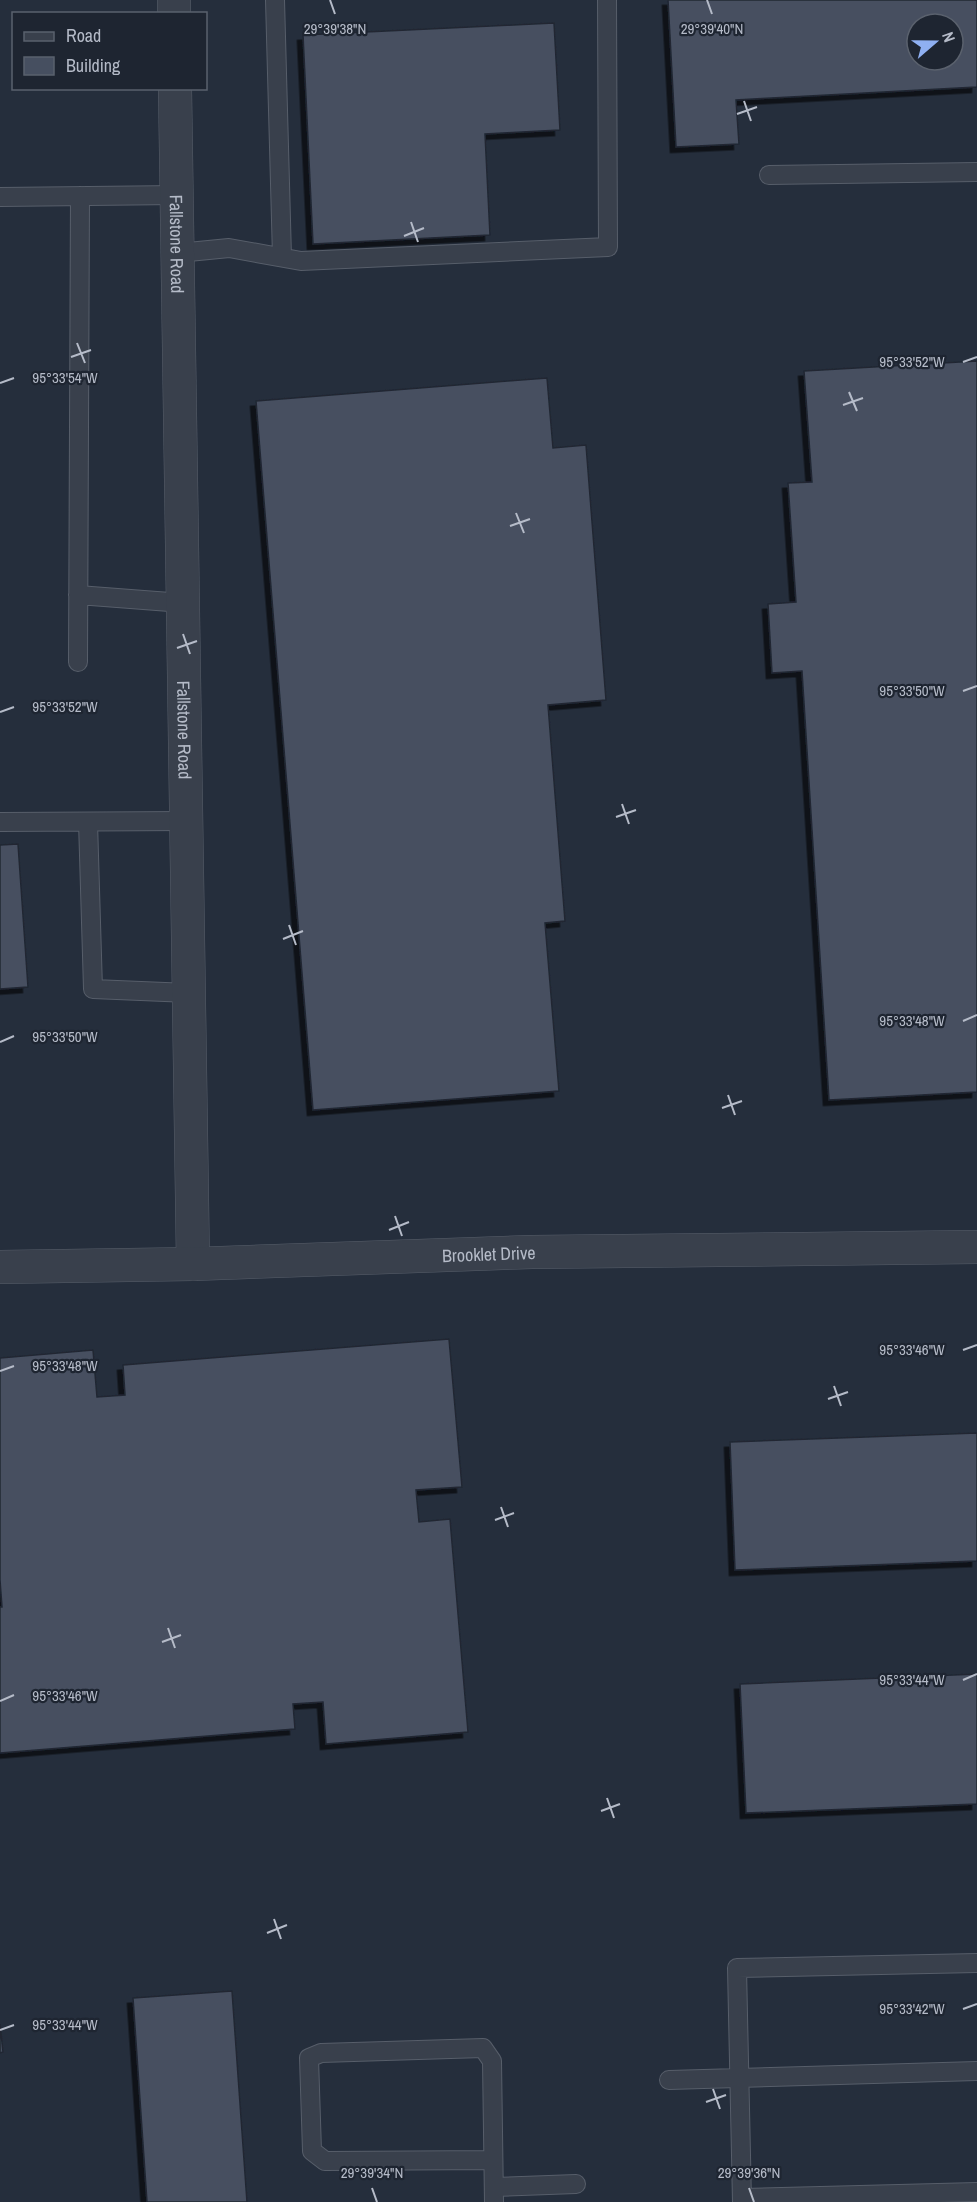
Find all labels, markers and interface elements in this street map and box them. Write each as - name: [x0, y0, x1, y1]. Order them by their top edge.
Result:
- legend: [12, 12, 207, 90]
- north arrow: [905, 12, 965, 72]
- text: 29°39'38"N: [304, 18, 366, 39]
- text: 29°39'40"N: [681, 18, 743, 39]
- text: Road: [66, 23, 101, 48]
- text: N: [937, 29, 961, 45]
- text: Building: [66, 53, 121, 78]
- street label: Fallstone Road: [164, 194, 191, 294]
- text: 95°33'52"W: [879, 351, 945, 372]
- text: 95°33'54"W: [32, 367, 98, 388]
- street label: Fallstone Road: [172, 680, 198, 779]
- text: 95°33'50"W: [879, 680, 945, 701]
- text: 95°33'52"W: [32, 696, 98, 717]
- text: 95°33'48"W: [879, 1010, 945, 1031]
- text: 95°33'50"W: [32, 1026, 98, 1047]
- street label: Brooklet Drive: [442, 1239, 536, 1268]
- text: 95°33'46"W: [879, 1339, 945, 1360]
- text: 95°33'48"W: [32, 1355, 98, 1376]
- text: 95°33'44"W: [879, 1669, 945, 1690]
- text: 95°33'46"W: [32, 1685, 98, 1706]
- text: 95°33'42"W: [879, 1998, 945, 2019]
- text: 95°33'44"W: [32, 2014, 98, 2035]
- text: 29°39'34"N: [341, 2162, 403, 2183]
- text: 29°39'36"N: [718, 2162, 780, 2183]

